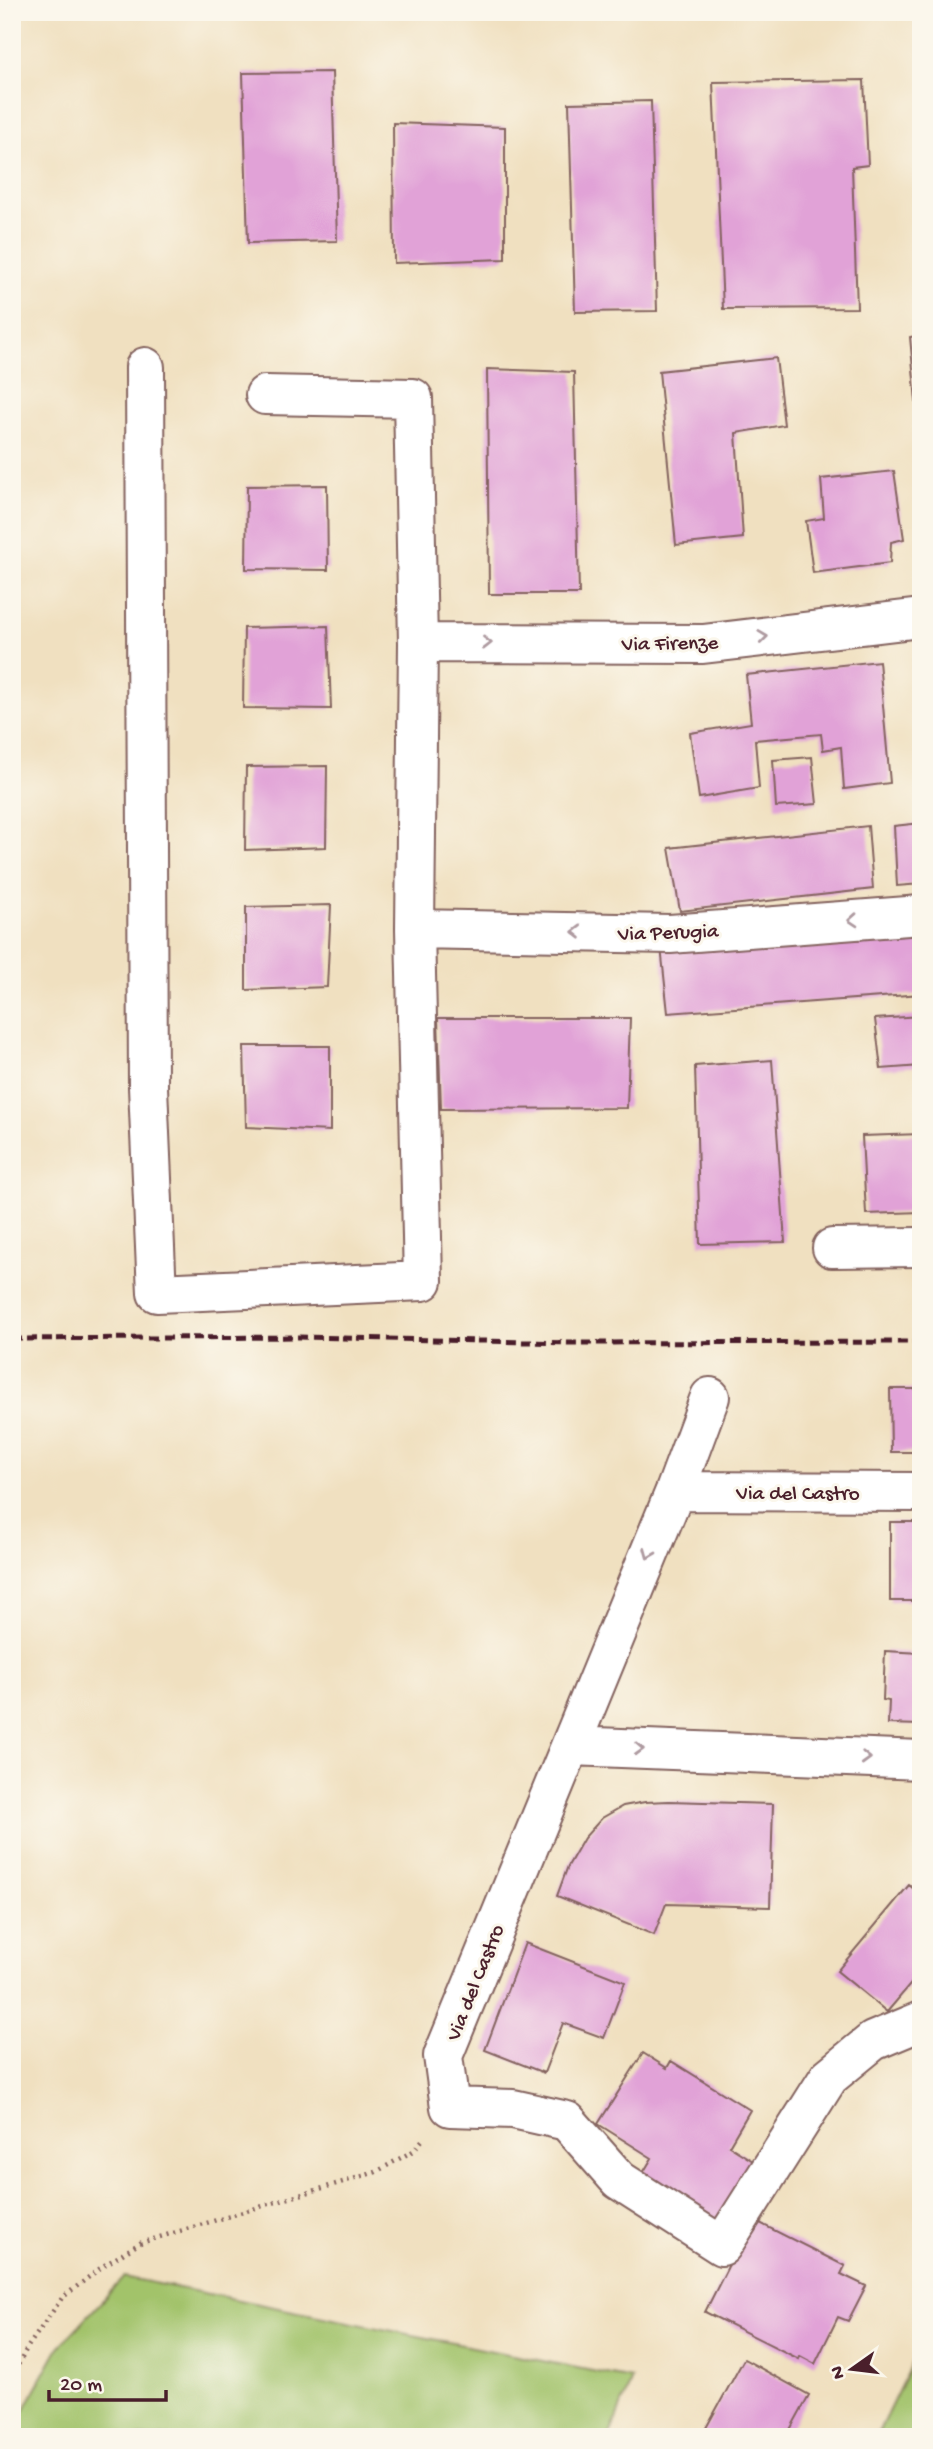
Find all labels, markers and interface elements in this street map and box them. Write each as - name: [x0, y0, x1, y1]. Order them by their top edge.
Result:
- one-way arrow: [757, 629, 769, 644]
- street label: Via Firenze: [621, 632, 720, 659]
- one-way arrow: [482, 635, 492, 651]
- one-way arrow: [847, 912, 858, 927]
- street label: Via Perugia: [616, 920, 720, 949]
- one-way arrow: [571, 925, 582, 940]
- street label: Via del Castro: [735, 1483, 860, 1508]
- one-way arrow: [643, 1548, 657, 1560]
- one-way arrow: [634, 1741, 645, 1756]
- one-way arrow: [861, 1750, 872, 1765]
- street label: Via del Castro: [442, 1921, 512, 2046]
- north arrow: [818, 2334, 888, 2404]
- scale bar: [49, 2358, 166, 2402]
- text: N: [826, 2363, 852, 2381]
- text: 20 m: [60, 2374, 102, 2399]

